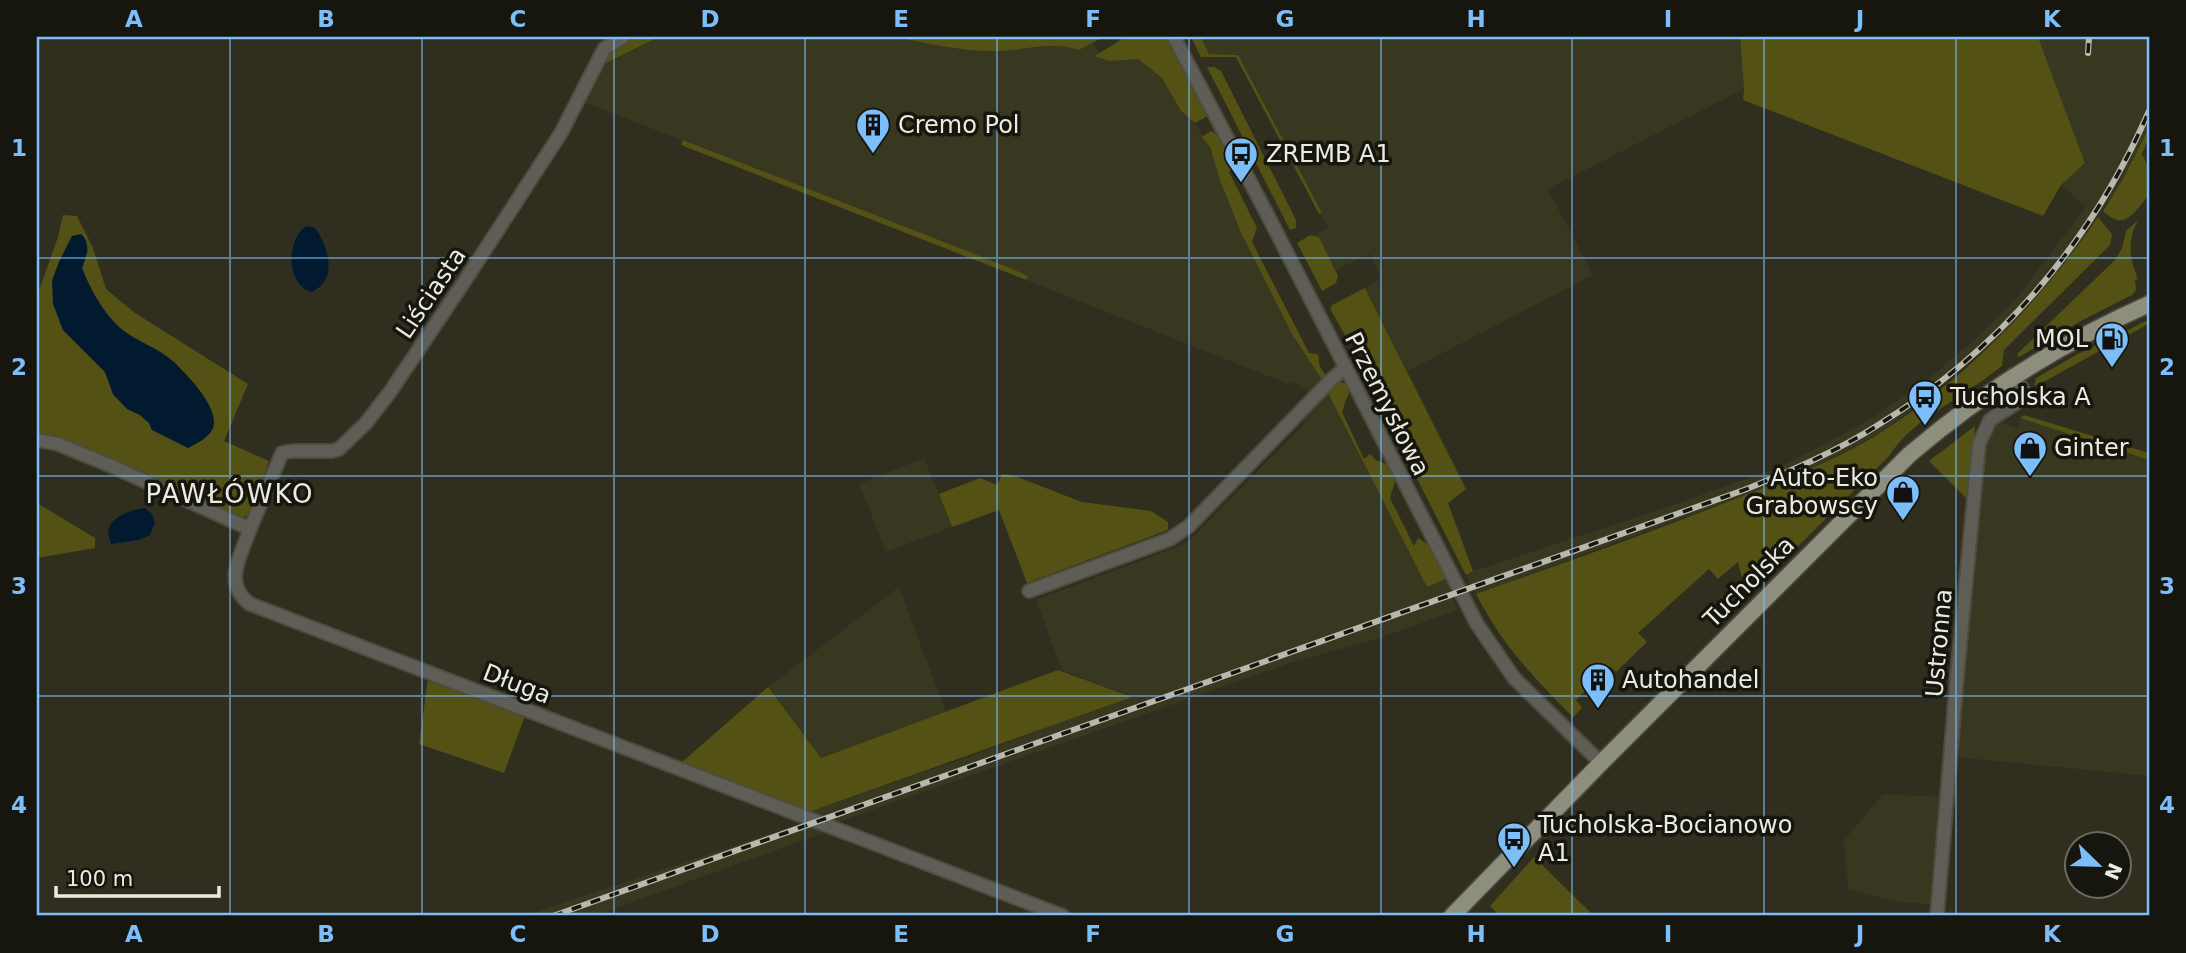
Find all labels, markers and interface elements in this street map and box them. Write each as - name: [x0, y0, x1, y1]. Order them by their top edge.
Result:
- text: A: [125, 6, 143, 32]
- text: B: [317, 6, 335, 32]
- text: C: [510, 6, 526, 32]
- text: D: [700, 6, 720, 32]
- text: E: [893, 6, 909, 32]
- text: F: [1085, 6, 1101, 32]
- text: G: [1276, 6, 1294, 32]
- text: H: [1466, 6, 1486, 32]
- text: I: [1664, 6, 1672, 32]
- text: J: [1854, 6, 1864, 32]
- text: K: [2043, 6, 2062, 32]
- building icon: Cremo Pol: [854, 106, 892, 155]
- place label: Cremo Pol: [898, 111, 1020, 139]
- text: 1: [11, 135, 27, 161]
- bus stop icon: ZREMB A1: [1222, 135, 1260, 184]
- text: 1: [2159, 135, 2175, 161]
- place label: ZREMB A1: [1266, 140, 1391, 168]
- street label: Liściasta: [390, 242, 472, 344]
- fuel station icon: MOL: [2093, 320, 2131, 369]
- place label: MOL: [2035, 325, 2089, 353]
- street label: Przemysłowa: [1339, 328, 1435, 480]
- text: 2: [11, 354, 27, 380]
- text: 2: [2159, 354, 2175, 380]
- bus stop icon: Tucholska A: [1906, 378, 1944, 427]
- place label: Tucholska A: [1949, 383, 2091, 411]
- shop icon: Ginter: [2011, 429, 2049, 478]
- place label: Ginter: [2054, 434, 2129, 462]
- place label: Auto-Eko Grabowscy: [1745, 464, 1878, 520]
- shop icon: Auto-Eko Grabowscy: [1884, 473, 1922, 522]
- district label: PAWŁÓWKO: [146, 478, 314, 509]
- street label: Tucholska: [1697, 531, 1800, 634]
- text: 3: [11, 573, 27, 599]
- text: 3: [2159, 573, 2175, 599]
- street label: Ustronna: [1920, 588, 1958, 698]
- street label: Długa: [479, 658, 555, 710]
- building icon: Autohandel: [1579, 661, 1617, 710]
- place label: Autohandel: [1622, 666, 1760, 694]
- text: 4: [11, 792, 27, 818]
- text: 4: [2159, 792, 2175, 818]
- place label: Tucholska-Bocianowo A1: [1537, 811, 1792, 867]
- bus stop icon: Tucholska-Bocianowo A1: [1495, 820, 1533, 869]
- north arrow: [2064, 830, 2134, 900]
- scale bar: [56, 855, 219, 899]
- text: N: [2100, 860, 2127, 883]
- text: 100 m: [66, 867, 133, 891]
- text: A: [125, 921, 143, 947]
- text: B: [317, 921, 335, 947]
- text: C: [510, 921, 526, 947]
- text: D: [700, 921, 720, 947]
- text: E: [893, 921, 909, 947]
- text: F: [1085, 921, 1101, 947]
- text: G: [1276, 921, 1294, 947]
- text: H: [1466, 921, 1486, 947]
- text: I: [1664, 921, 1672, 947]
- text: J: [1854, 921, 1864, 947]
- text: K: [2043, 921, 2062, 947]

